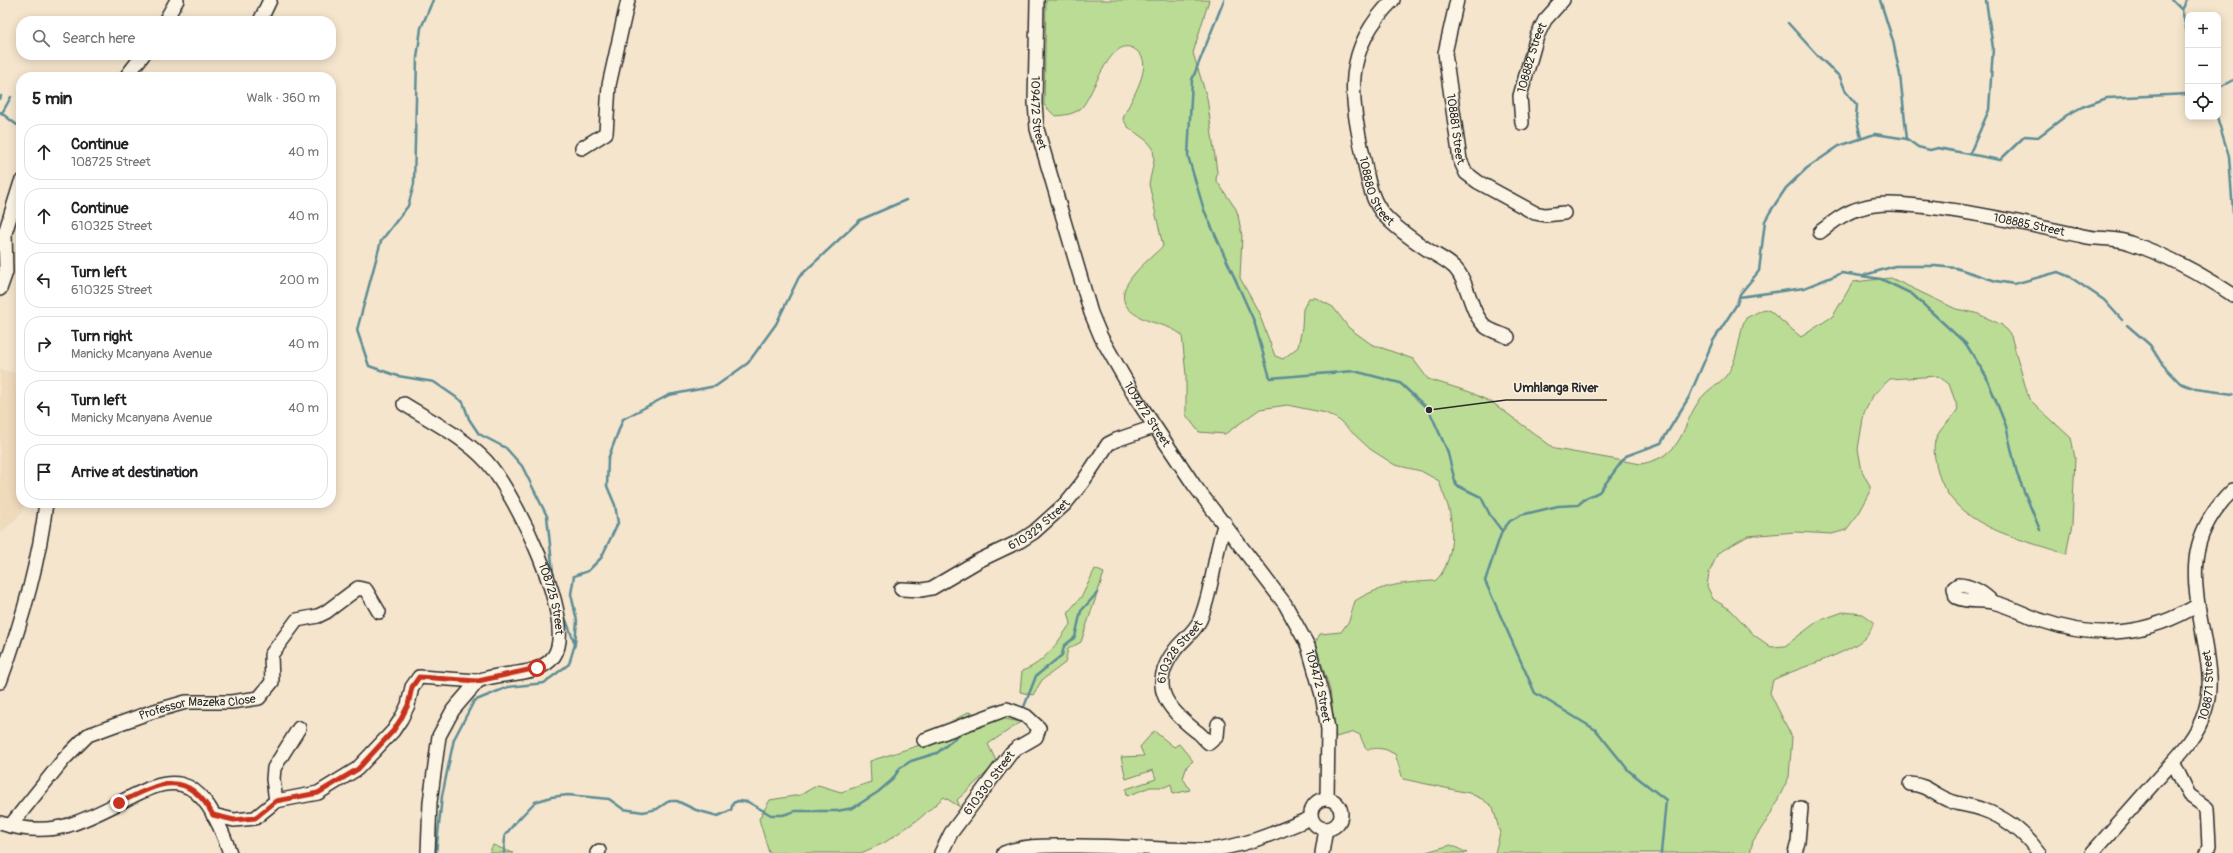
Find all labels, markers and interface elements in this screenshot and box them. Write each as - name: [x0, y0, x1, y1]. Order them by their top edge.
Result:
- map controls: [2185, 12, 2221, 120]
- button: +: [2185, 12, 2221, 48]
- search box: [16, 16, 336, 60]
- street label: 108882 Street: [1514, 20, 1551, 95]
- icon: search: [30, 27, 52, 49]
- text: Search here: [62, 29, 135, 48]
- button: −: [2185, 48, 2221, 84]
- street label: 109472 Street: [1027, 76, 1050, 152]
- button: locate: [2185, 84, 2221, 120]
- text: 5 min: [32, 88, 72, 109]
- text: Walk · 360 m: [246, 90, 320, 106]
- street label: 108881 Street: [1443, 93, 1468, 167]
- text: Continue: [71, 135, 129, 154]
- icon: ahead: [33, 141, 55, 163]
- text: 40 m: [288, 144, 319, 160]
- text: 108725 Street: [71, 154, 151, 170]
- street label: 108880 Street: [1355, 155, 1397, 229]
- text: Continue: [71, 199, 129, 218]
- icon: ahead: [33, 205, 55, 227]
- text: 40 m: [288, 208, 319, 224]
- street label: 108885 Street: [1992, 210, 2066, 240]
- text: 610325 Street: [71, 218, 152, 234]
- text: Turn left: [71, 263, 127, 282]
- icon: left: [33, 269, 55, 291]
- text: 200 m: [280, 272, 319, 288]
- text: 610325 Street: [71, 282, 152, 298]
- text: Turn right: [71, 327, 132, 346]
- icon: right: [33, 333, 55, 355]
- text: 40 m: [288, 336, 319, 352]
- text: Manicky Mcanyana Avenue: [71, 346, 212, 362]
- callout: Umhlanga River: [1506, 375, 1607, 400]
- street label: 109472 Street: [1120, 380, 1173, 450]
- text: Umhlanga River: [1514, 380, 1599, 396]
- text: Turn left: [71, 391, 127, 410]
- icon: left: [33, 397, 55, 419]
- text: 40 m: [288, 400, 319, 416]
- text: Manicky Mcanyana Avenue: [71, 410, 212, 426]
- icon: arrive: [33, 461, 55, 483]
- text: Arrive at destination: [71, 463, 198, 482]
- street label: 610329 Street: [1006, 496, 1074, 554]
- street label: 108725 Street: [535, 561, 566, 635]
- street label: 610328 Street: [1155, 618, 1206, 684]
- street label: 109472 Street: [1302, 648, 1334, 724]
- street label: 108871 Street: [2195, 649, 2217, 724]
- route start: [528, 659, 546, 677]
- street label: Professor Mazeka Close: [137, 692, 257, 724]
- street label: 610330 Street: [960, 748, 1019, 818]
- route end: [110, 794, 128, 812]

